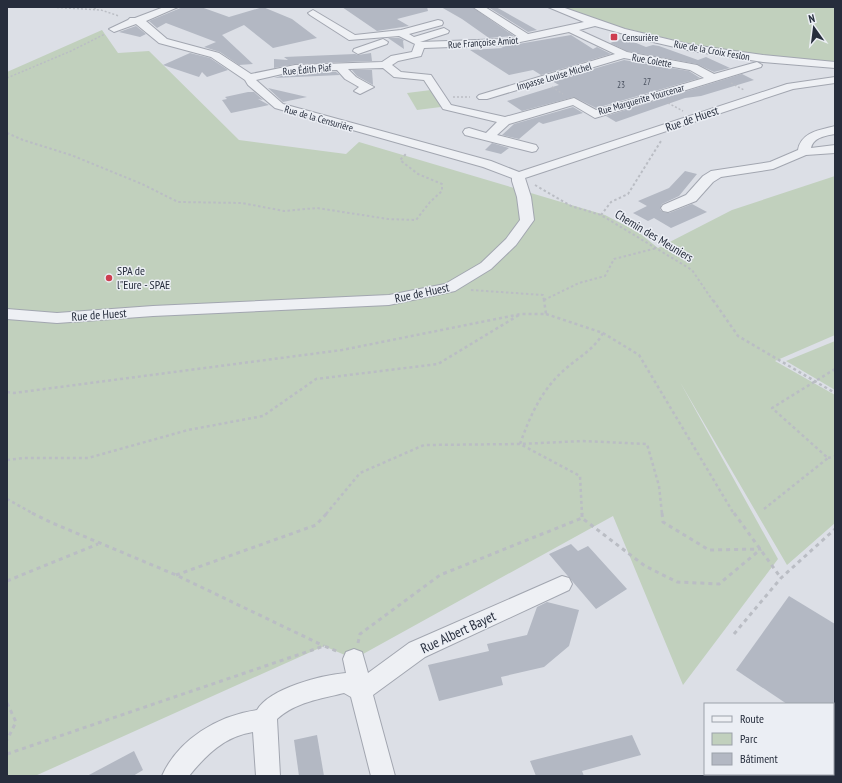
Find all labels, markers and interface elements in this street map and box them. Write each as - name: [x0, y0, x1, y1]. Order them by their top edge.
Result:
- north arrow: [794, 8, 834, 48]
- text: N: [807, 11, 816, 26]
- place label: Censurière: [622, 31, 658, 44]
- marker: Censurière: [609, 32, 619, 42]
- street label: Rue Françoise Amiot: [447, 34, 519, 51]
- street label: Rue de la Croix Feslon: [673, 37, 751, 64]
- street label: Rue Colette: [631, 51, 673, 70]
- street label: Impasse Louise Michel: [515, 59, 594, 93]
- street label: Rue Édith Piaf: [282, 61, 332, 78]
- house number: 27: [643, 76, 651, 87]
- house number: 23: [617, 79, 625, 90]
- street label: Rue Marguerite Yourcenar: [597, 81, 686, 118]
- street label: Rue de la Censurière: [283, 102, 355, 134]
- street label: Rue de Huest: [663, 102, 721, 135]
- street label: Chemin des Meuniers: [612, 206, 696, 265]
- place label: SPA de l"Eure - SPAE: [117, 263, 170, 292]
- marker: SPA de l"Eure - SPAE: [104, 273, 114, 283]
- street label: Rue de Huest: [393, 279, 451, 306]
- street label: Rue de Huest: [71, 305, 128, 324]
- street label: Rue Albert Bayet: [417, 607, 499, 657]
- legend: [704, 703, 834, 775]
- text: Route: [740, 711, 764, 726]
- text: Parc: [740, 731, 758, 746]
- text: Bâtiment: [740, 751, 778, 766]

